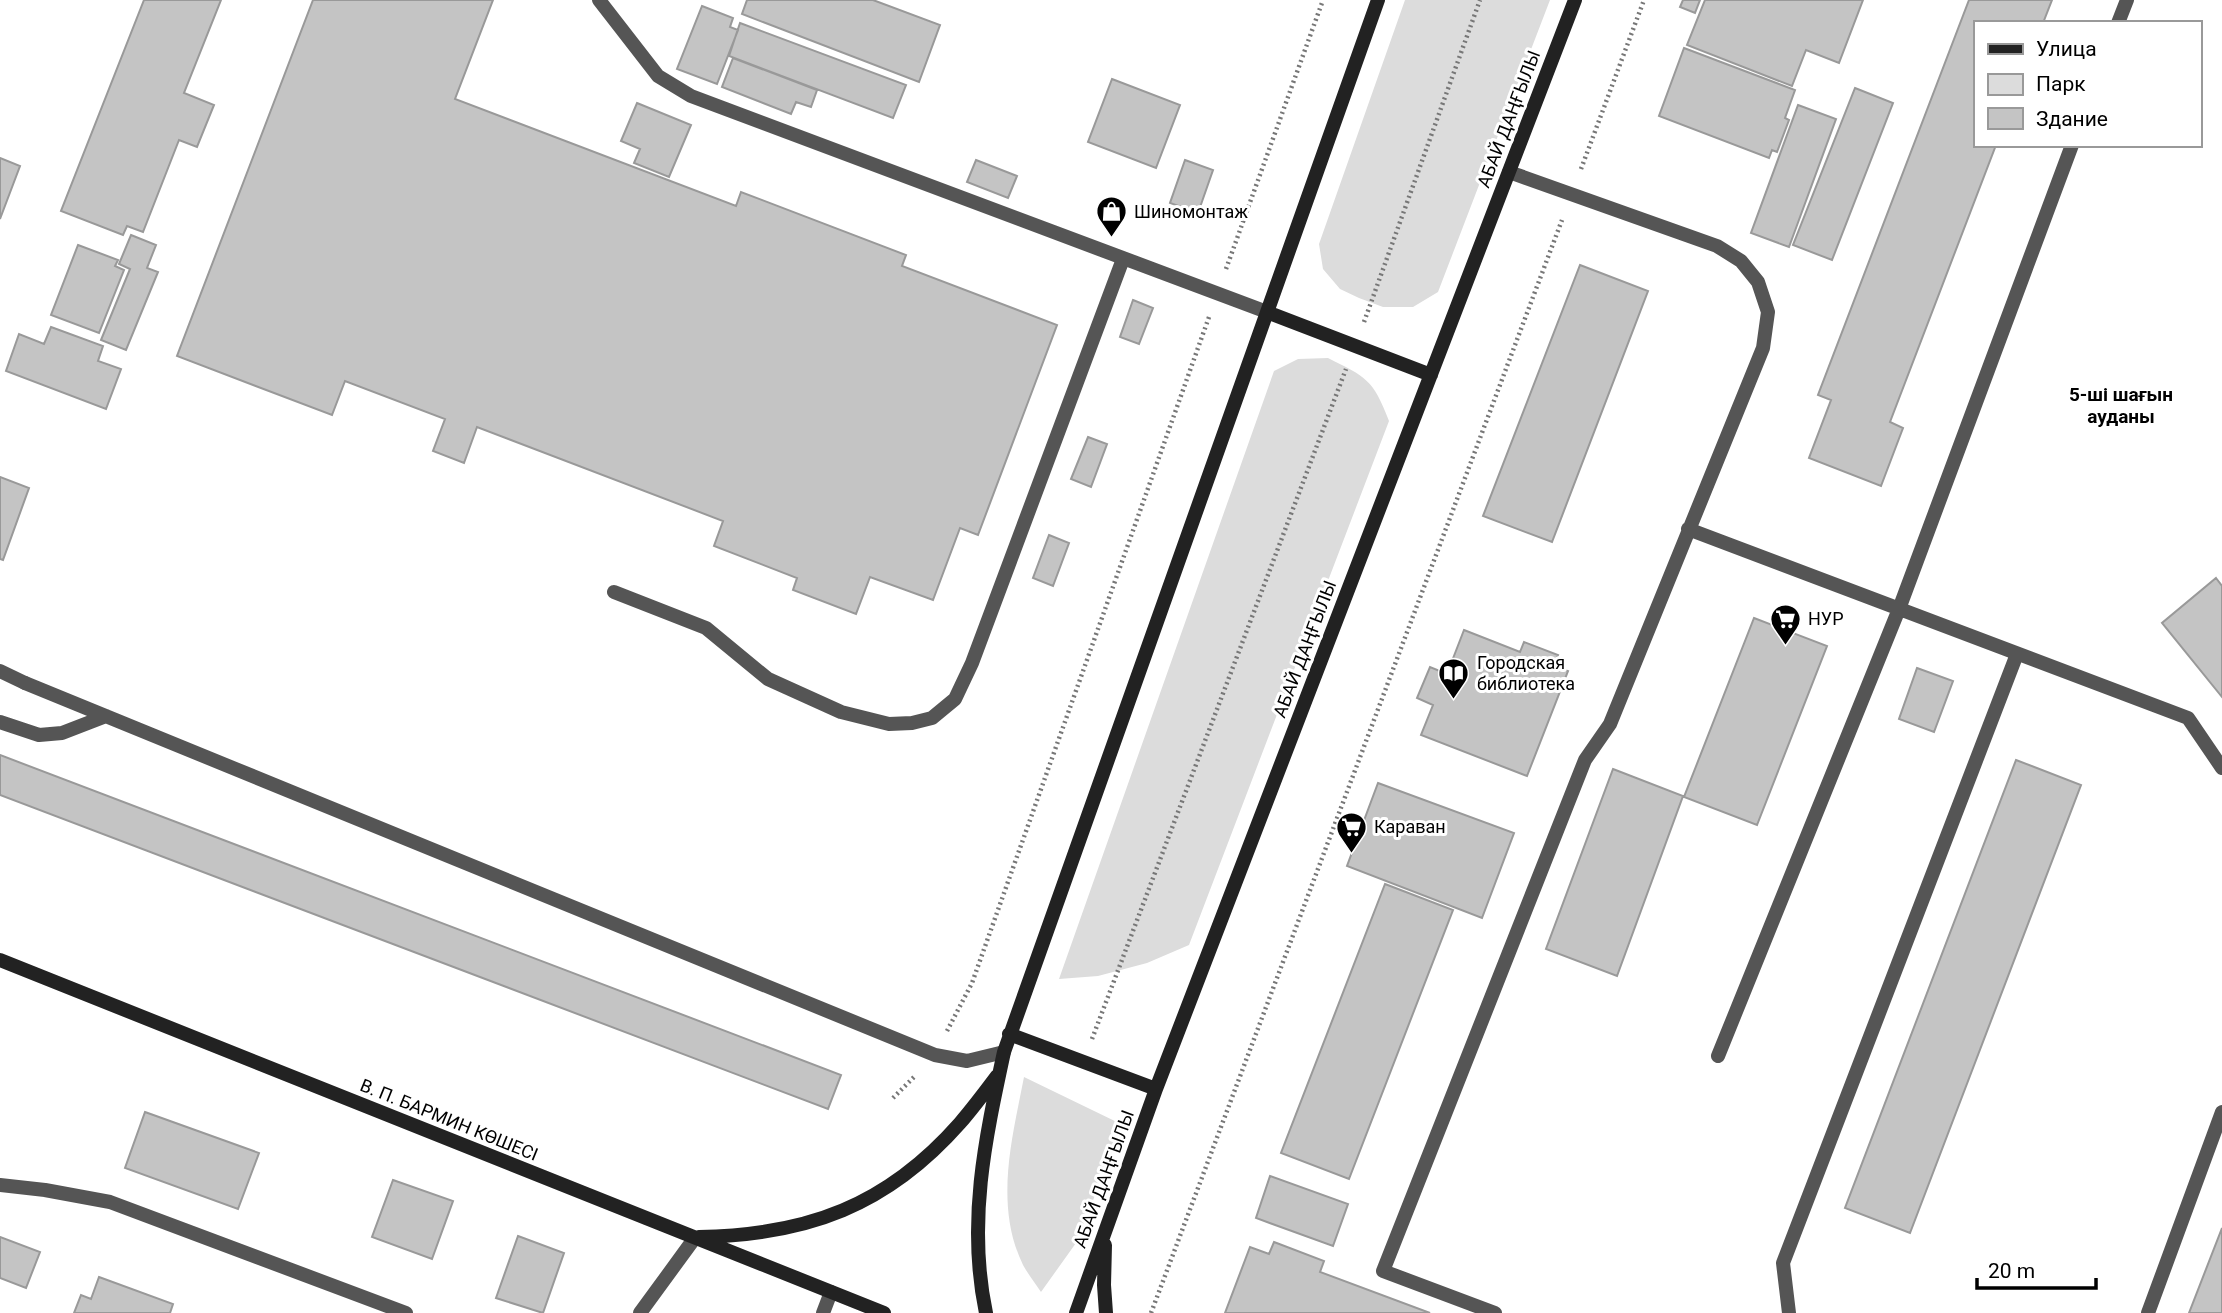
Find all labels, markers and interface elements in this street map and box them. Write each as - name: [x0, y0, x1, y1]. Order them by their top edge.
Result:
- legend: [1974, 21, 2201, 147]
- text: Улица: [2036, 37, 2097, 61]
- street label: АБАЙ ДАҢҒЫЛЫ: [1473, 47, 1544, 190]
- text: Парк: [2036, 72, 2086, 96]
- text: Здание: [2036, 107, 2108, 131]
- shop icon: Шиномонтаж: [1094, 195, 1128, 239]
- place label: Шиномонтаж: [1134, 201, 1248, 222]
- district label: 5-ші шағын ауданы: [2069, 383, 2173, 428]
- street label: АБАЙ ДАҢҒЫЛЫ: [1269, 577, 1340, 720]
- supermarket icon: НУР: [1768, 602, 1802, 646]
- place label: НУР: [1808, 608, 1844, 629]
- place label: Городская библиотека: [1477, 652, 1575, 694]
- library icon: Городская библиотека: [1437, 656, 1471, 700]
- supermarket icon: Караван: [1334, 810, 1368, 854]
- place label: Караван: [1374, 816, 1446, 837]
- street label: В. П. БАРМИН КӨШЕСІ: [357, 1074, 541, 1165]
- street label: АБАЙ ДАҢҒЫЛЫ: [1069, 1107, 1138, 1251]
- scale bar: [1977, 1246, 2096, 1290]
- text: 20 m: [1988, 1259, 2035, 1283]

